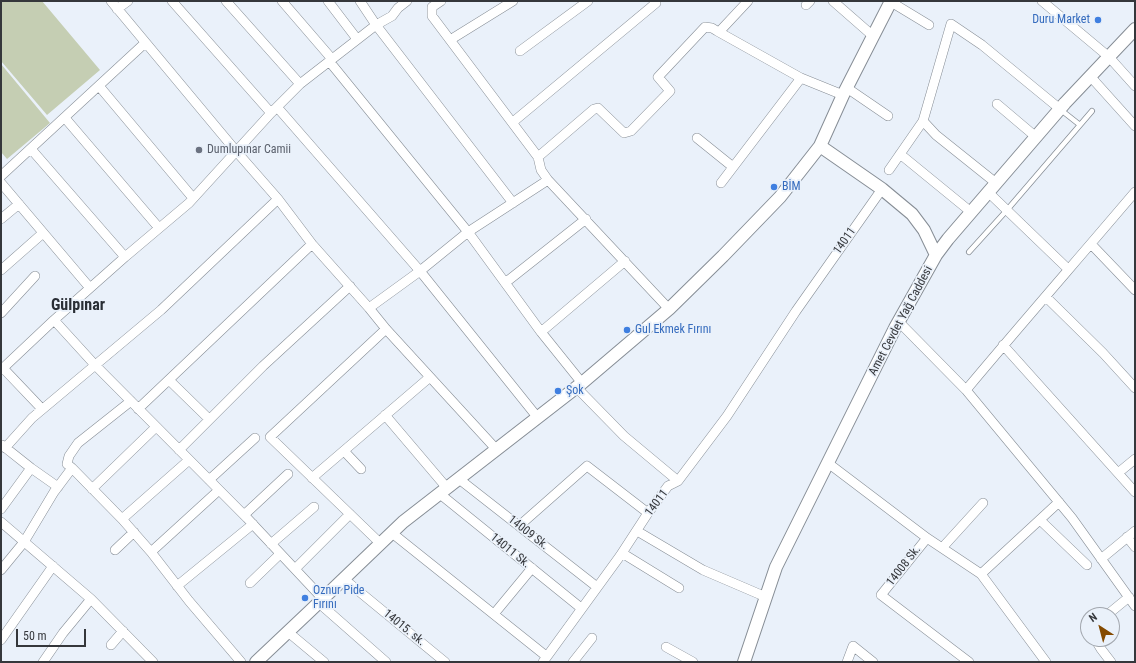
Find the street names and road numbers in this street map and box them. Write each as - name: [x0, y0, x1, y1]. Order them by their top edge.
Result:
- street label: 14011: [831, 225, 859, 257]
- street label: Amet Cevdet Yağ Caddesi: [866, 264, 936, 378]
- street label: 14011: [642, 487, 672, 519]
- street label: 14009 Sk.: [505, 513, 551, 553]
- street label: 14011 Sk.: [487, 531, 533, 571]
- street label: 14008 Sk.: [884, 543, 924, 589]
- street label: 14015. sk.: [380, 607, 428, 649]

